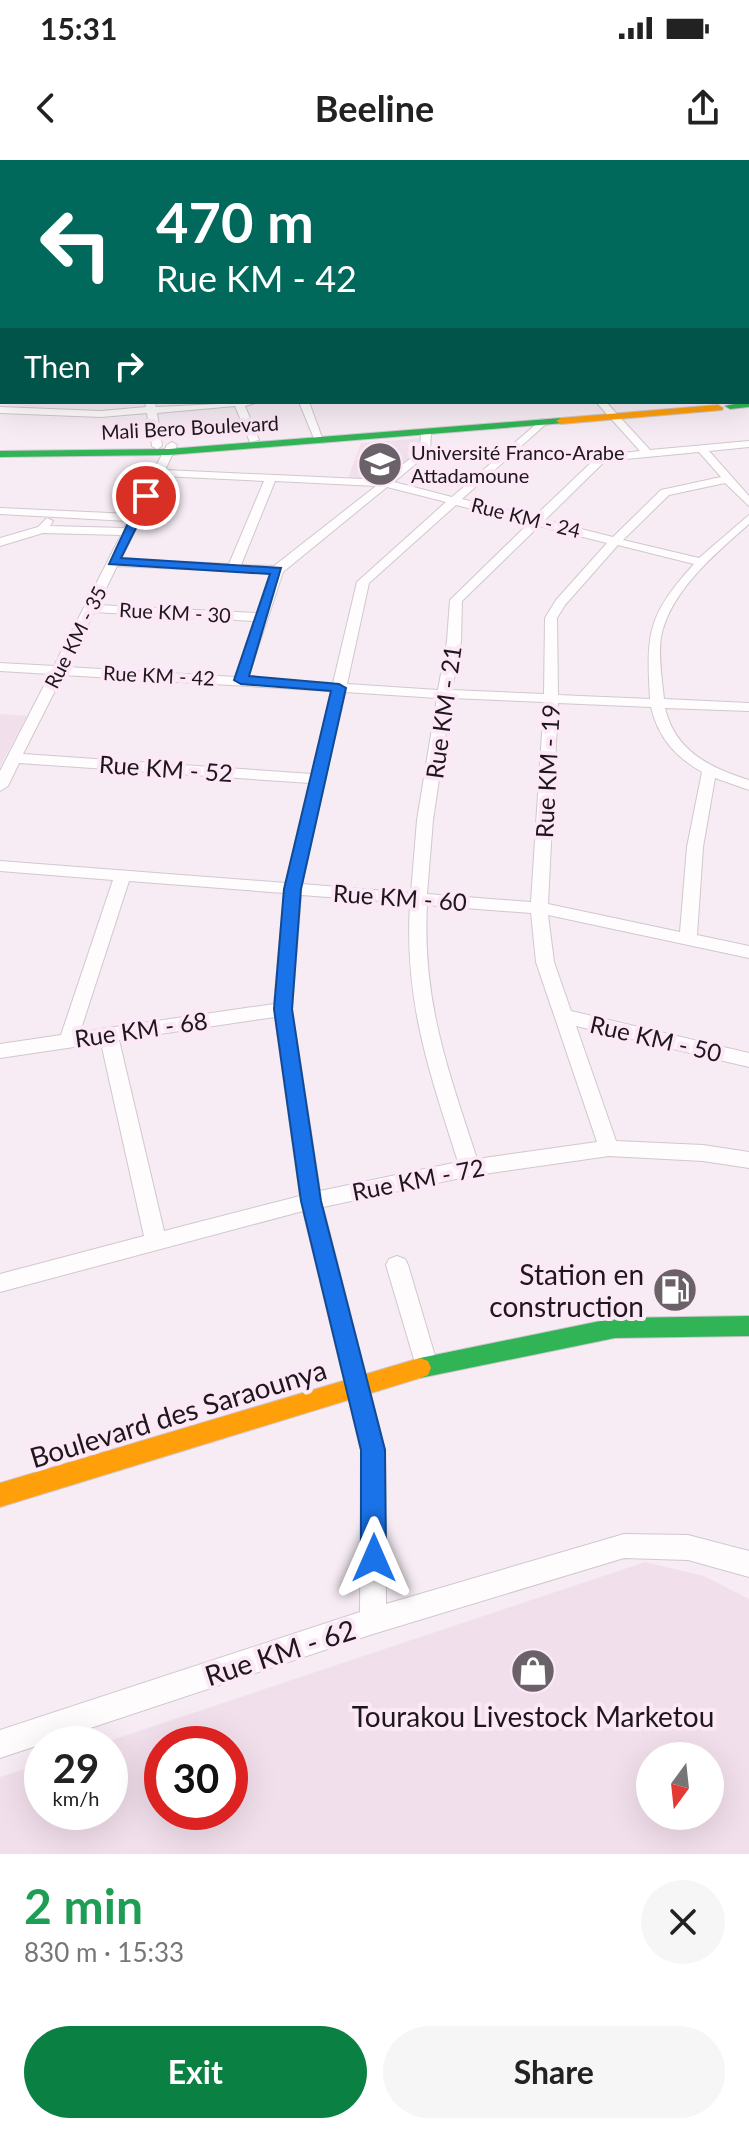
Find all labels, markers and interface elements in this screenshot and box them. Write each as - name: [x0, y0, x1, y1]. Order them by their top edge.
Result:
- text: 15:31: [40, 10, 117, 46]
- icon: back: [24, 86, 68, 130]
- text: Beeline: [315, 86, 434, 130]
- icon: share: [681, 86, 725, 130]
- text: 470 m: [156, 188, 314, 255]
- icon: left: [24, 192, 128, 296]
- text: Rue KM - 42: [156, 256, 357, 300]
- icon: right: [107, 344, 151, 388]
- text: Then: [24, 348, 91, 384]
- street label: Mali Bero Boulevard: [101, 410, 279, 444]
- school or university icon: Université Franco-Arabe Attadamoune: [356, 440, 404, 488]
- place label: Université Franco-Arabe Attadamoune: [411, 440, 625, 487]
- pin: [112, 462, 180, 530]
- icon: arrive: [124, 474, 168, 518]
- street label: Rue KM - 24: [469, 492, 583, 542]
- street label: Rue KM - 35: [39, 582, 111, 692]
- street label: Rue KM - 30: [119, 597, 231, 627]
- street label: Rue KM - 21: [419, 644, 467, 780]
- street label: Rue KM - 42: [103, 660, 215, 690]
- street label: Rue KM - 19: [529, 703, 565, 839]
- street label: Rue KM - 52: [98, 749, 234, 787]
- street label: Rue KM - 60: [332, 878, 468, 916]
- street label: Rue KM - 68: [73, 1005, 209, 1053]
- street label: Rue KM - 50: [587, 1009, 725, 1067]
- street label: Rue KM - 72: [349, 1152, 487, 1206]
- place label: Station en construction: [489, 1257, 644, 1323]
- fuel station icon: Station en construction: [651, 1266, 699, 1314]
- street label: Boulevard des Saraounya: [26, 1352, 330, 1474]
- position arrow: [332, 1516, 416, 1600]
- street label: Rue KM - 62: [200, 1612, 360, 1692]
- shop icon: Tourakou Livestock Marketou: [509, 1647, 557, 1695]
- place label: Tourakou Livestock Marketou: [352, 1699, 714, 1733]
- speed limit sign: 30: [144, 1726, 248, 1830]
- north arrow: [636, 1742, 724, 1830]
- map controls: [636, 1742, 724, 1830]
- text: 29: [53, 1744, 99, 1792]
- text: km/h: [53, 1786, 99, 1810]
- text: 2 min: [24, 1877, 143, 1934]
- button: close: [641, 1880, 725, 1964]
- text: 830 m · 15:33: [24, 1936, 184, 1968]
- button: Exit: [24, 2026, 367, 2118]
- button: Share: [383, 2026, 725, 2118]

